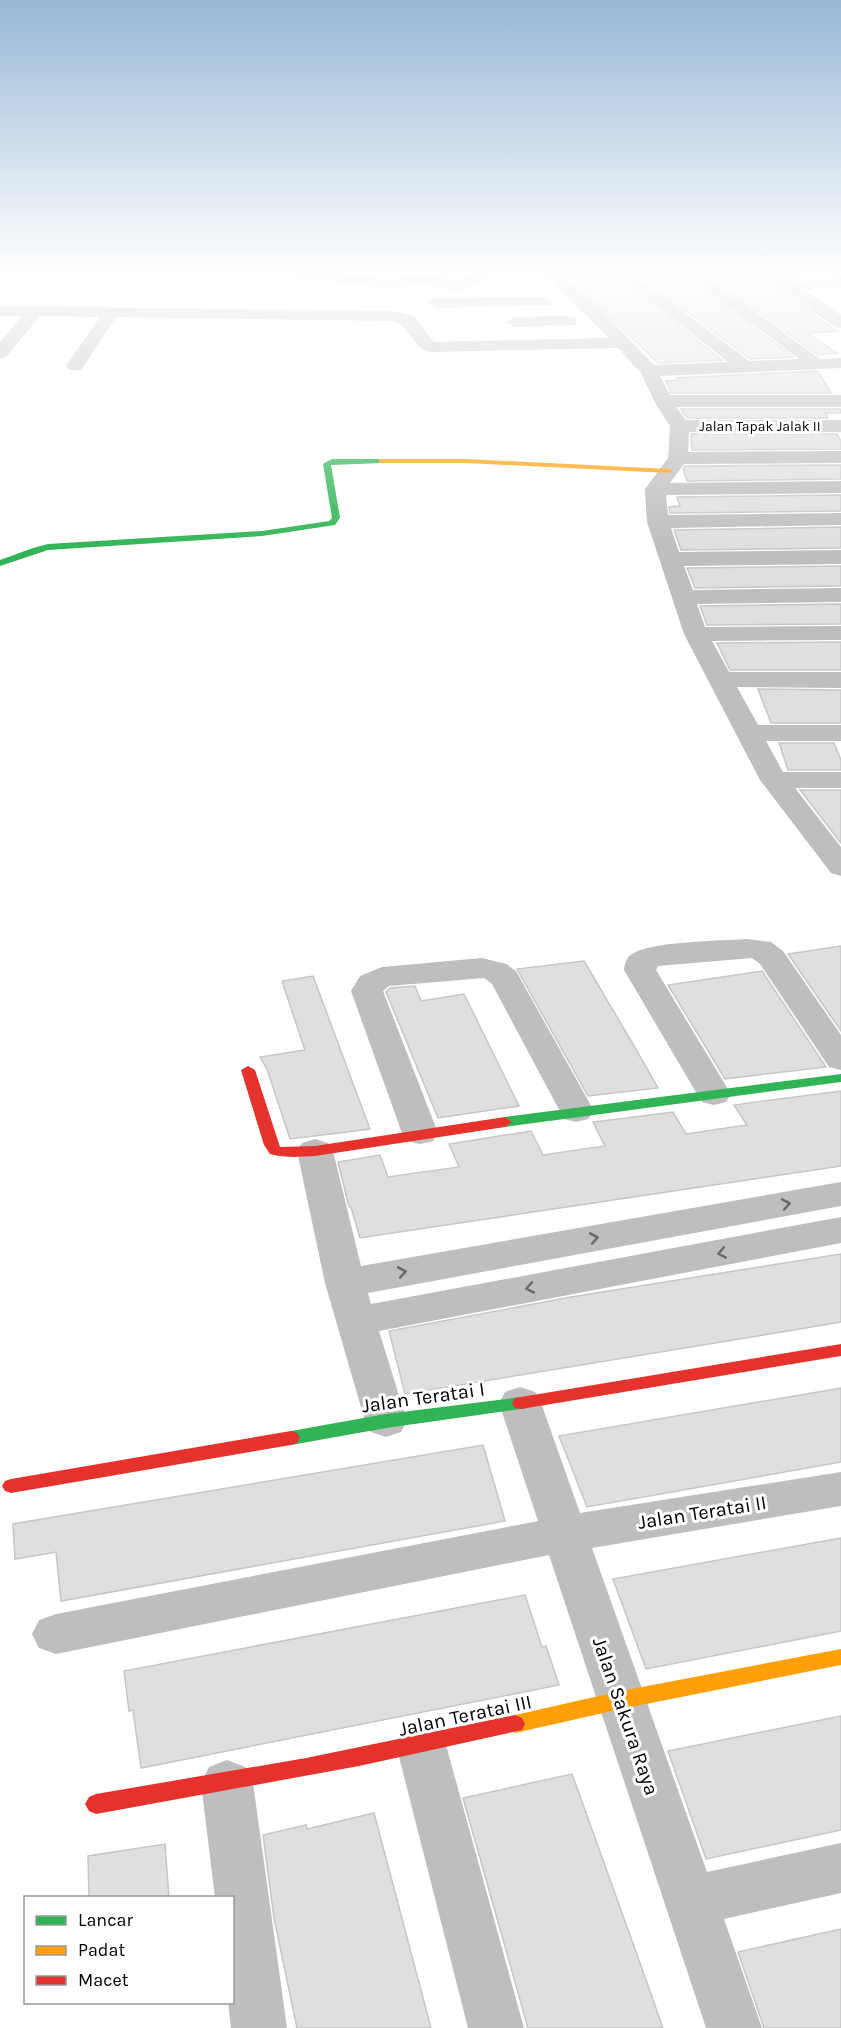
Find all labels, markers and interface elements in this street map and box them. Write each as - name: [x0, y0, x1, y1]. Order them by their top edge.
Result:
- street label: Jalan Tapak Jalak II: [699, 418, 821, 435]
- one-way arrow: [781, 1198, 791, 1211]
- one-way arrow: [589, 1232, 599, 1245]
- one-way arrow: [717, 1246, 727, 1259]
- one-way arrow: [398, 1267, 407, 1279]
- one-way arrow: [525, 1281, 535, 1294]
- street label: Jalan Teratai I: [360, 1377, 486, 1418]
- street label: Jalan Teratai II: [636, 1491, 768, 1534]
- street label: Jalan Sakura Raya: [588, 1634, 663, 1798]
- street label: Jalan Teratai III: [396, 1690, 534, 1741]
- legend: [24, 1896, 234, 2004]
- text: Lancar: [78, 1909, 133, 1931]
- text: Padat: [78, 1939, 125, 1961]
- text: Macet: [78, 1969, 129, 1991]

